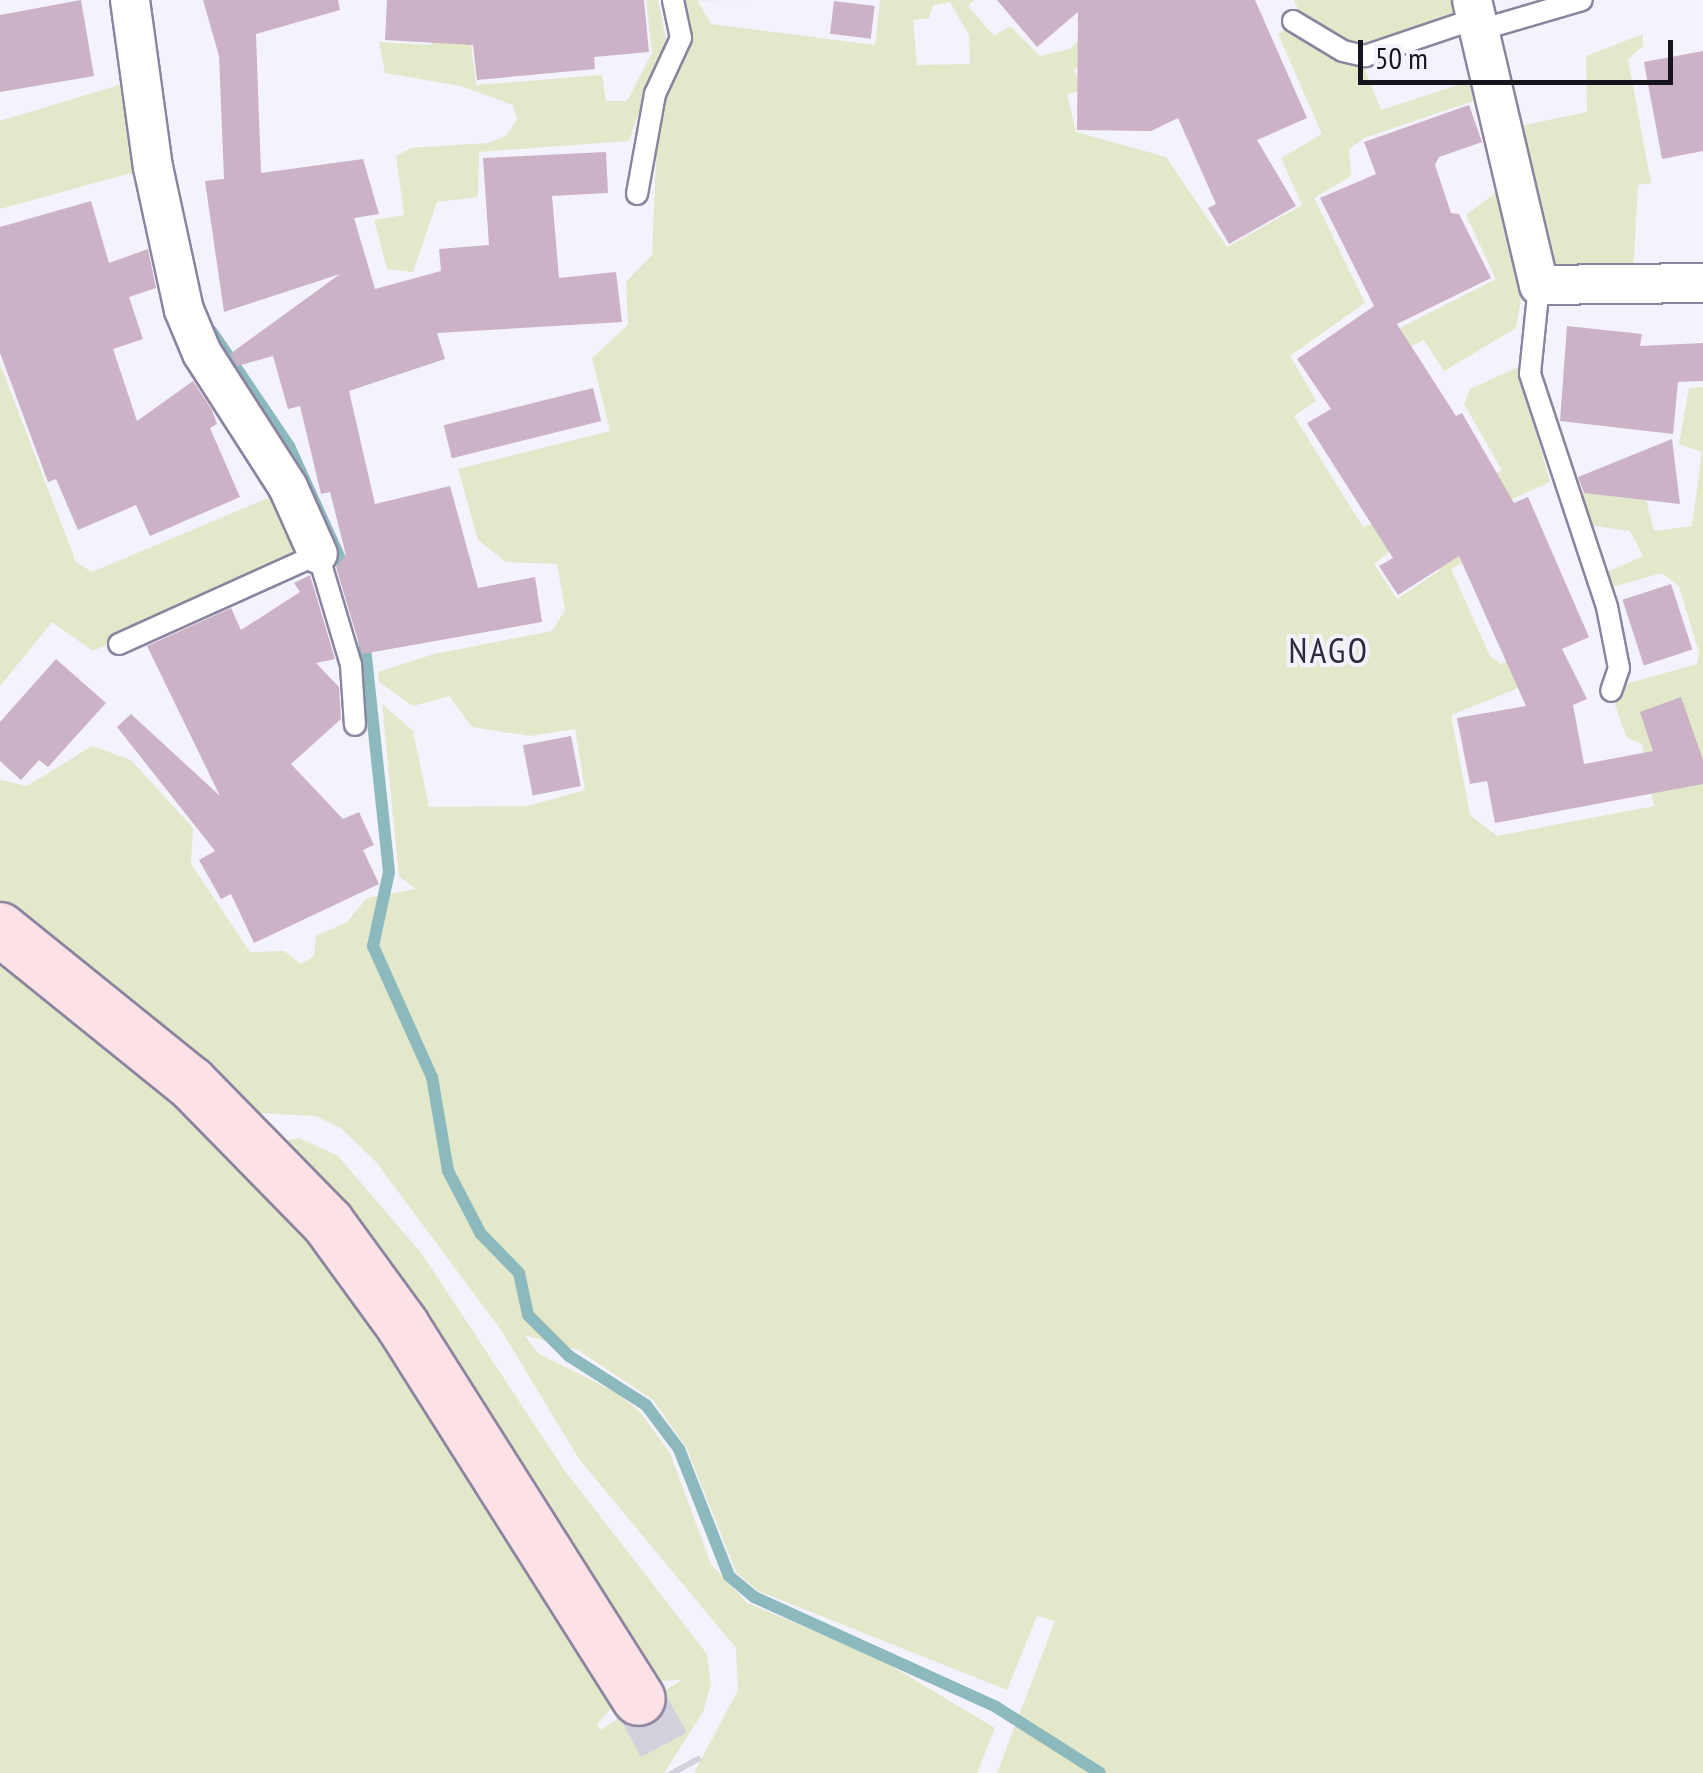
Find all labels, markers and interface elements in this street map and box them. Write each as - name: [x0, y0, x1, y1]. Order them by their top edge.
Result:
- scale bar: [1363, 20, 1678, 82]
- text: 50 m: [1375, 38, 1428, 77]
- district label: NAGO: [1288, 629, 1370, 671]

